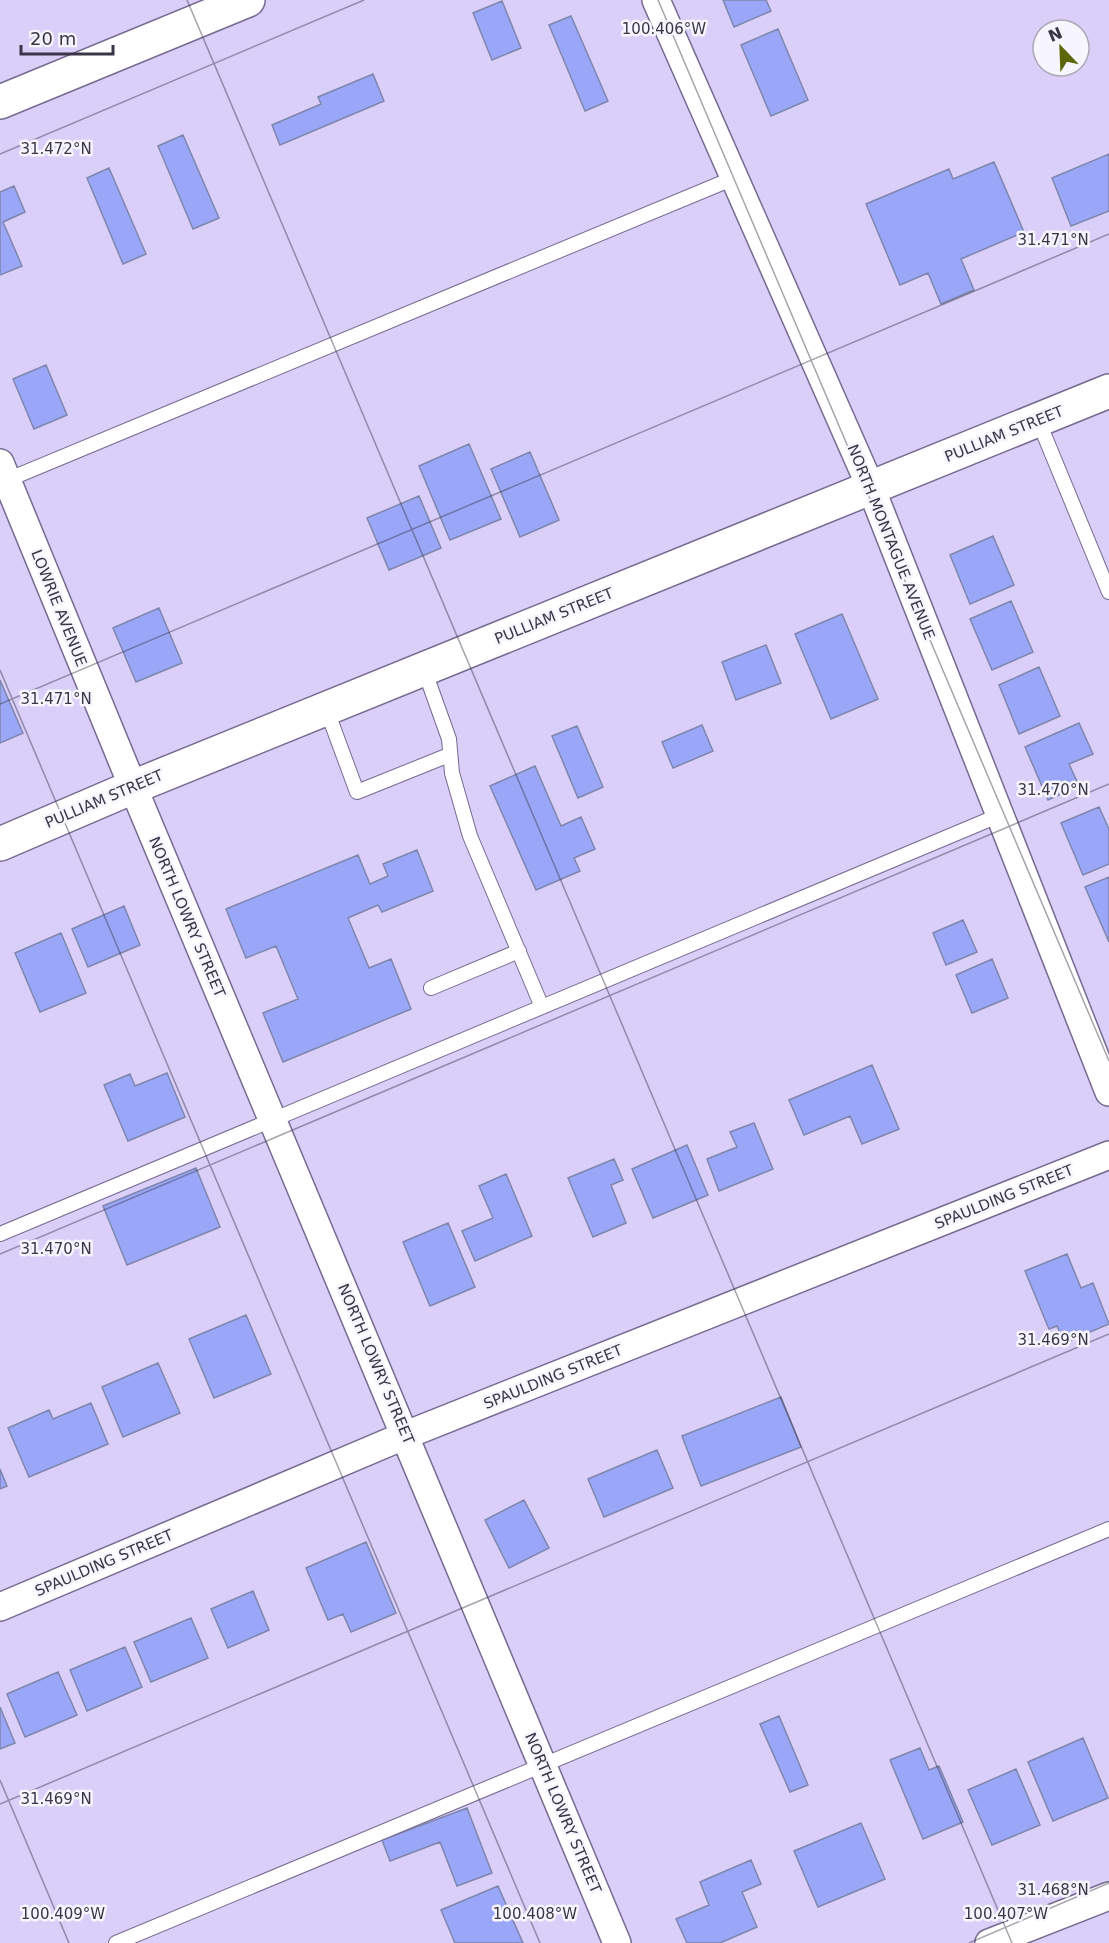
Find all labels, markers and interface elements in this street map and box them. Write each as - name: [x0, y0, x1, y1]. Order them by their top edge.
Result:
- scale bar: [21, 18, 112, 56]
- north arrow: [1031, 18, 1091, 78]
- text: 100.406°W: [622, 20, 706, 38]
- text: N: [1045, 23, 1065, 46]
- text: 20 m: [30, 28, 76, 49]
- text: 31.472°N: [20, 140, 92, 158]
- text: 31.471°N: [1017, 231, 1089, 249]
- street label: PULLIAM STREET: [942, 402, 1067, 466]
- street label: NORTH MONTAGUE AVENUE: [843, 442, 939, 642]
- street label: LOWRIE AVENUE: [27, 547, 91, 669]
- street label: PULLIAM STREET: [492, 584, 617, 648]
- text: 31.471°N: [20, 690, 92, 708]
- street label: PULLIAM STREET: [42, 766, 166, 832]
- text: 31.470°N: [1017, 781, 1089, 799]
- street label: NORTH LOWRY STREET: [145, 834, 229, 1001]
- street label: SPAULDING STREET: [932, 1161, 1077, 1233]
- text: 31.470°N: [20, 1240, 92, 1258]
- street label: NORTH LOWRY STREET: [334, 1281, 418, 1448]
- text: 31.469°N: [1017, 1331, 1089, 1349]
- street label: SPAULDING STREET: [481, 1341, 626, 1413]
- street label: SPAULDING STREET: [32, 1525, 176, 1600]
- street label: NORTH LOWRY STREET: [521, 1730, 605, 1897]
- text: 31.469°N: [20, 1790, 92, 1808]
- text: 31.468°N: [1017, 1881, 1089, 1899]
- text: 100.409°W: [21, 1905, 105, 1923]
- text: 100.408°W: [493, 1905, 577, 1923]
- text: 100.407°W: [964, 1905, 1048, 1923]

